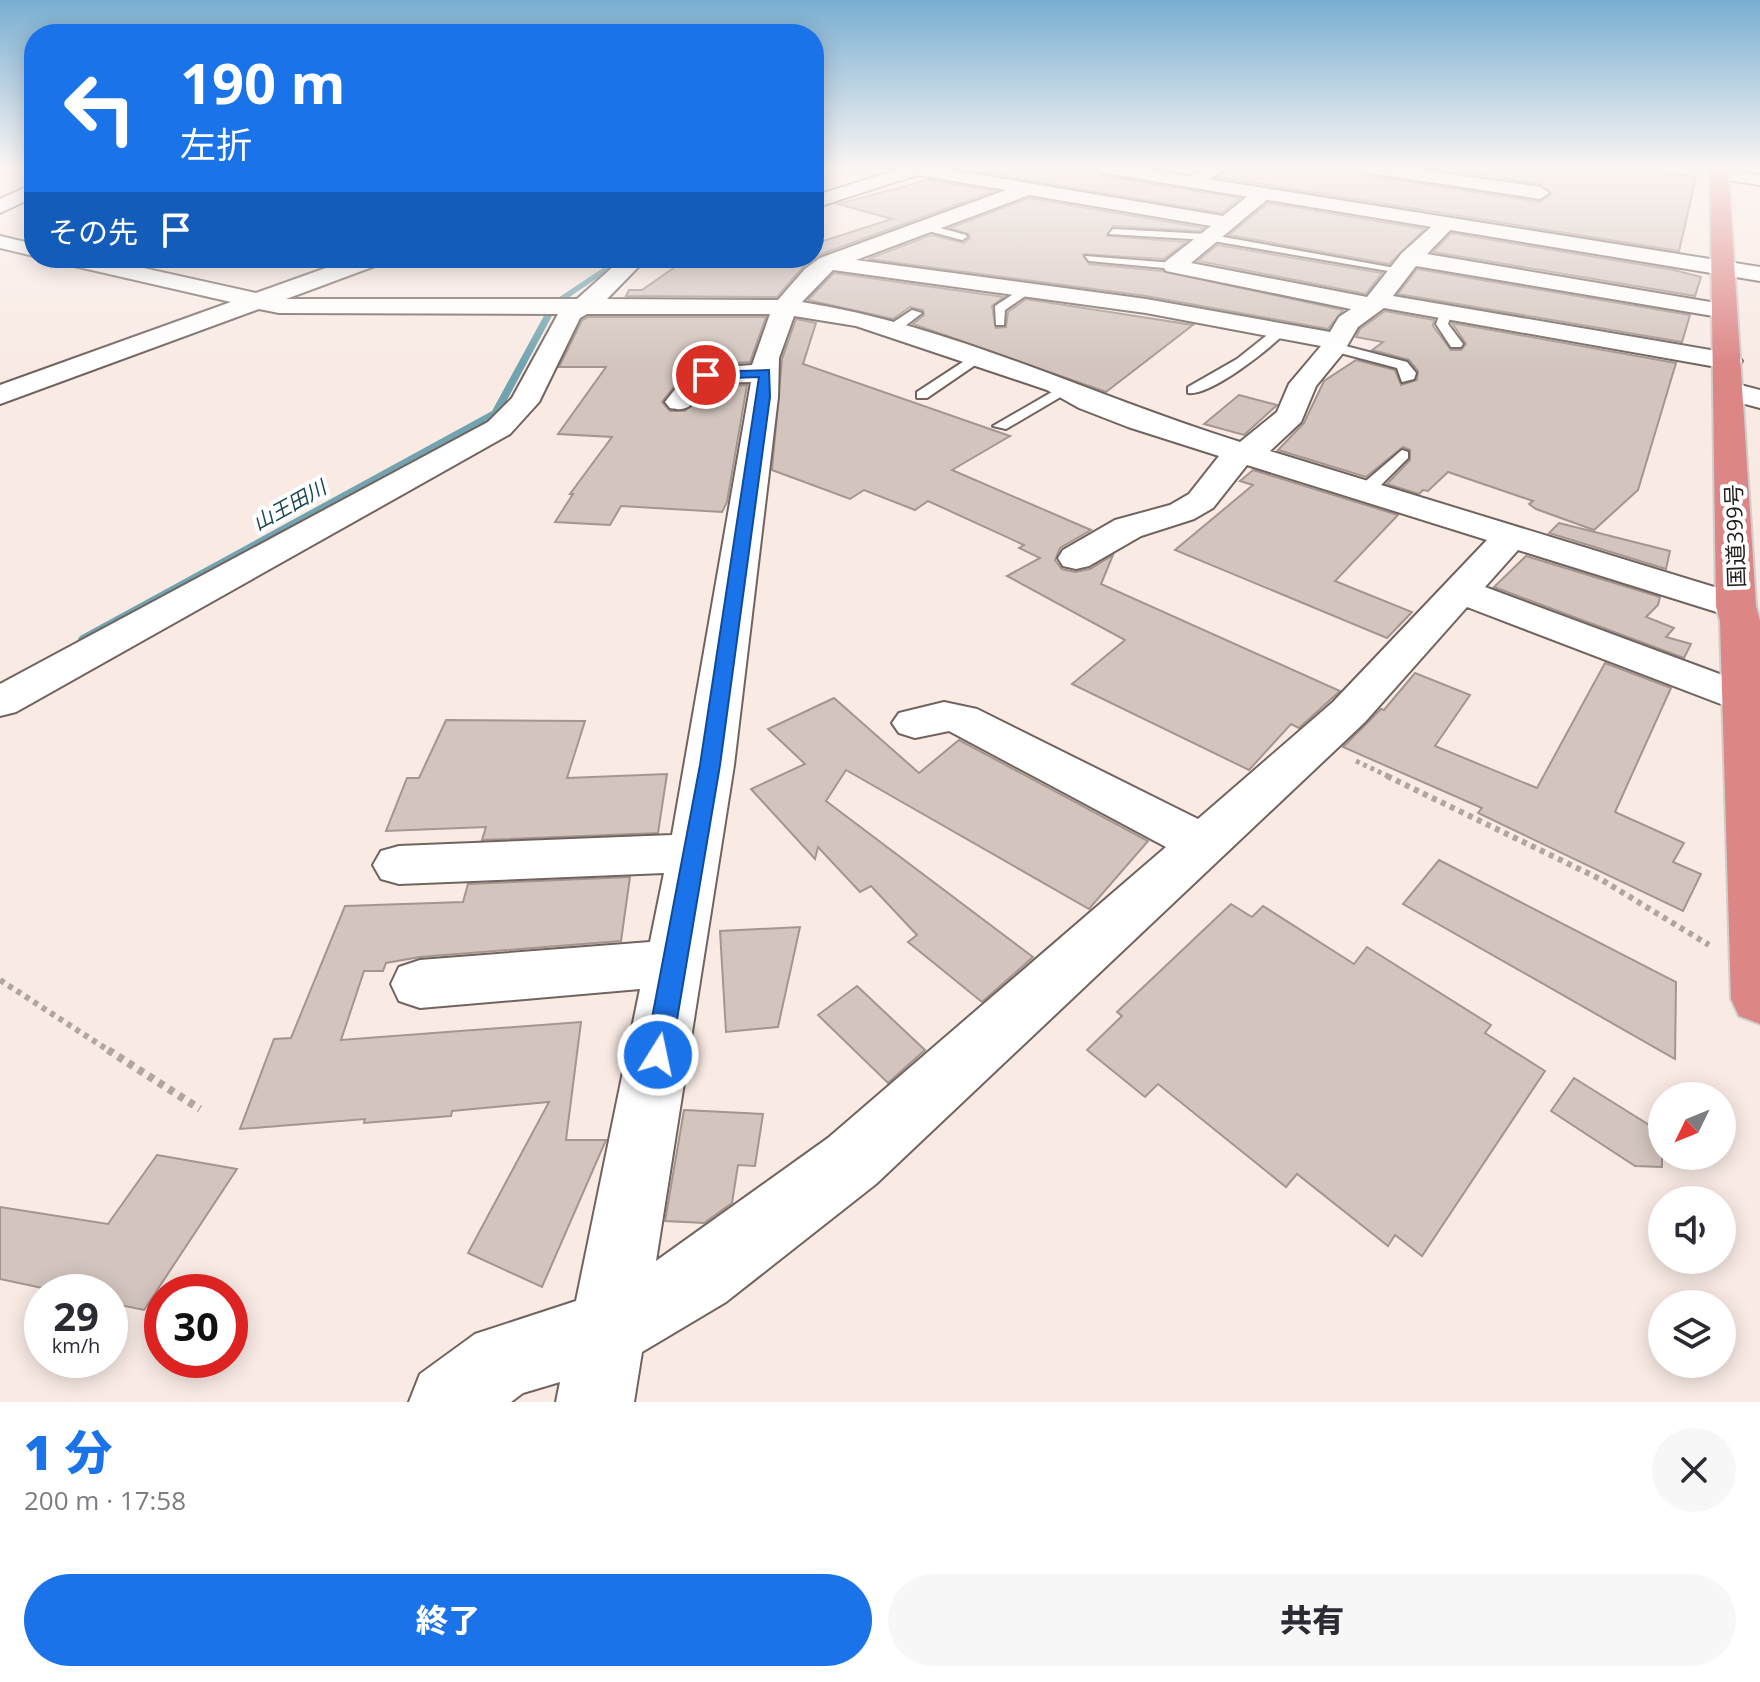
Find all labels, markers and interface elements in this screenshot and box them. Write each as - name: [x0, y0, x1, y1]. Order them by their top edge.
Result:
- text: 190 m: [180, 44, 346, 120]
- icon: left: [48, 56, 152, 160]
- text: 左折: [180, 120, 252, 169]
- icon: arrive: [154, 208, 198, 252]
- text: その先: [48, 211, 138, 252]
- pin: [672, 341, 740, 409]
- icon: arrive: [684, 353, 728, 397]
- water label: 山王田川: [247, 473, 332, 536]
- street label: 国道399号: [1717, 484, 1751, 588]
- position arrow: [616, 1013, 700, 1097]
- north arrow: [1648, 1082, 1736, 1170]
- map controls: [1648, 1082, 1736, 1378]
- button: sound: [1648, 1186, 1736, 1274]
- speed limit sign: 30: [144, 1274, 248, 1378]
- text: 29: [53, 1288, 99, 1343]
- button: layers: [1648, 1290, 1736, 1378]
- text: km/h: [52, 1332, 100, 1359]
- text: 1 分: [24, 1419, 113, 1484]
- button: close: [1652, 1428, 1736, 1512]
- text: 200 m · 17:58: [24, 1482, 186, 1518]
- button: 終了: [24, 1574, 872, 1666]
- button: 共有: [888, 1574, 1736, 1666]

